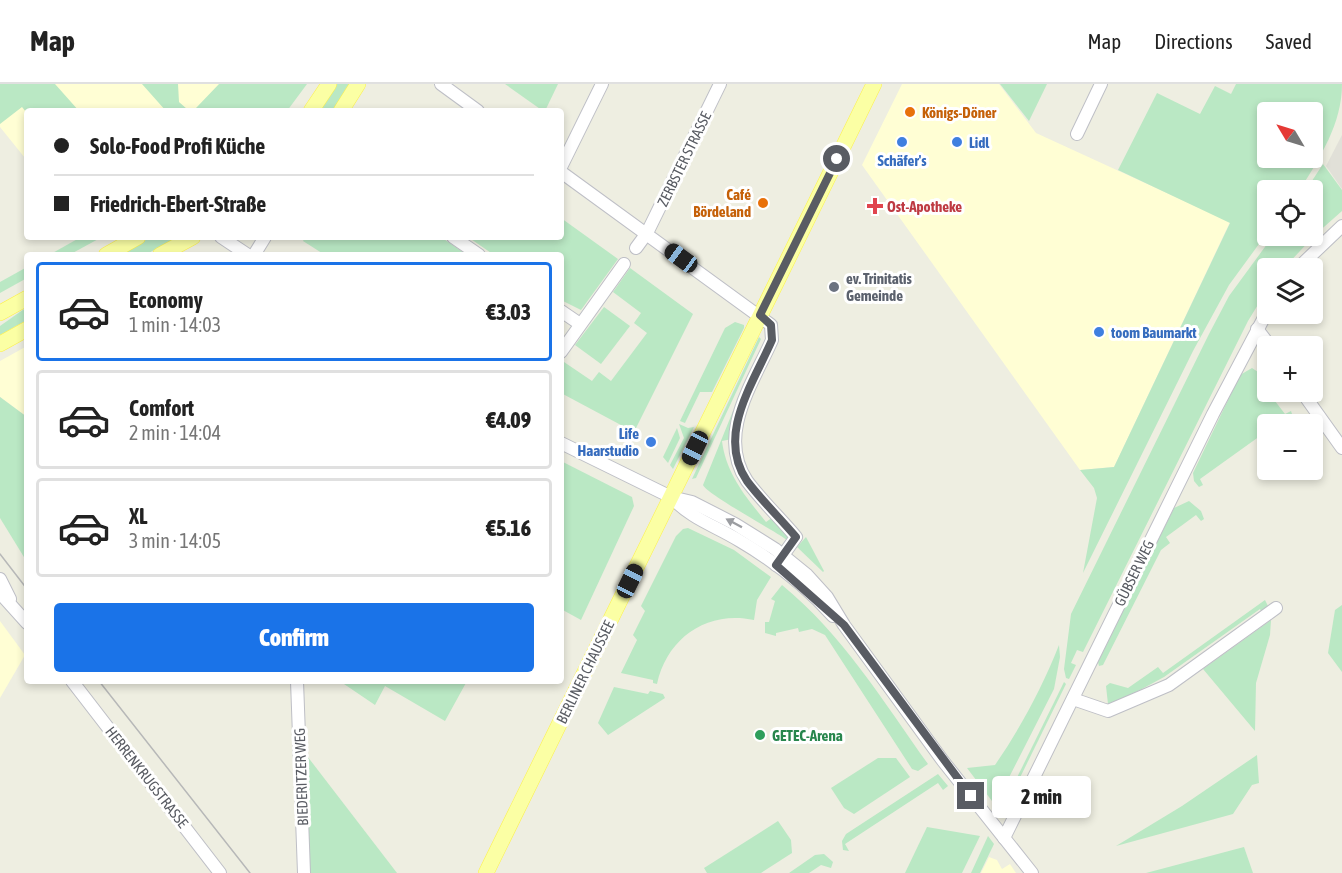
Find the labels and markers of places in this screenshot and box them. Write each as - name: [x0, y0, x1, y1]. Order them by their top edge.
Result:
- place label: Königs-Döner: [922, 104, 997, 121]
- marker: Königs-Döner: [903, 105, 917, 119]
- place label: Lidl: [969, 134, 990, 151]
- marker: Schäfer's: [895, 135, 909, 149]
- marker: Lidl: [950, 135, 964, 149]
- place label: Schäfer's: [877, 152, 927, 169]
- place label: Café Bördeland: [693, 186, 751, 220]
- marker: Café Bördeland: [756, 196, 770, 210]
- place label: Ost-Apotheke: [887, 198, 962, 215]
- marker: Ost-Apotheke: [868, 199, 882, 213]
- place label: ev. Trinitatis Gemeinde: [846, 270, 912, 304]
- marker: ev. Trinitatis Gemeinde: [827, 280, 841, 294]
- place label: toom Baumarkt: [1110, 324, 1197, 341]
- marker: toom Baumarkt: [1092, 325, 1106, 339]
- place label: Life Haarstudio: [577, 425, 639, 459]
- marker: Life Haarstudio: [644, 435, 658, 449]
- place label: GETEC-Arena: [772, 727, 843, 744]
- marker: GETEC-Arena: [753, 728, 767, 742]

